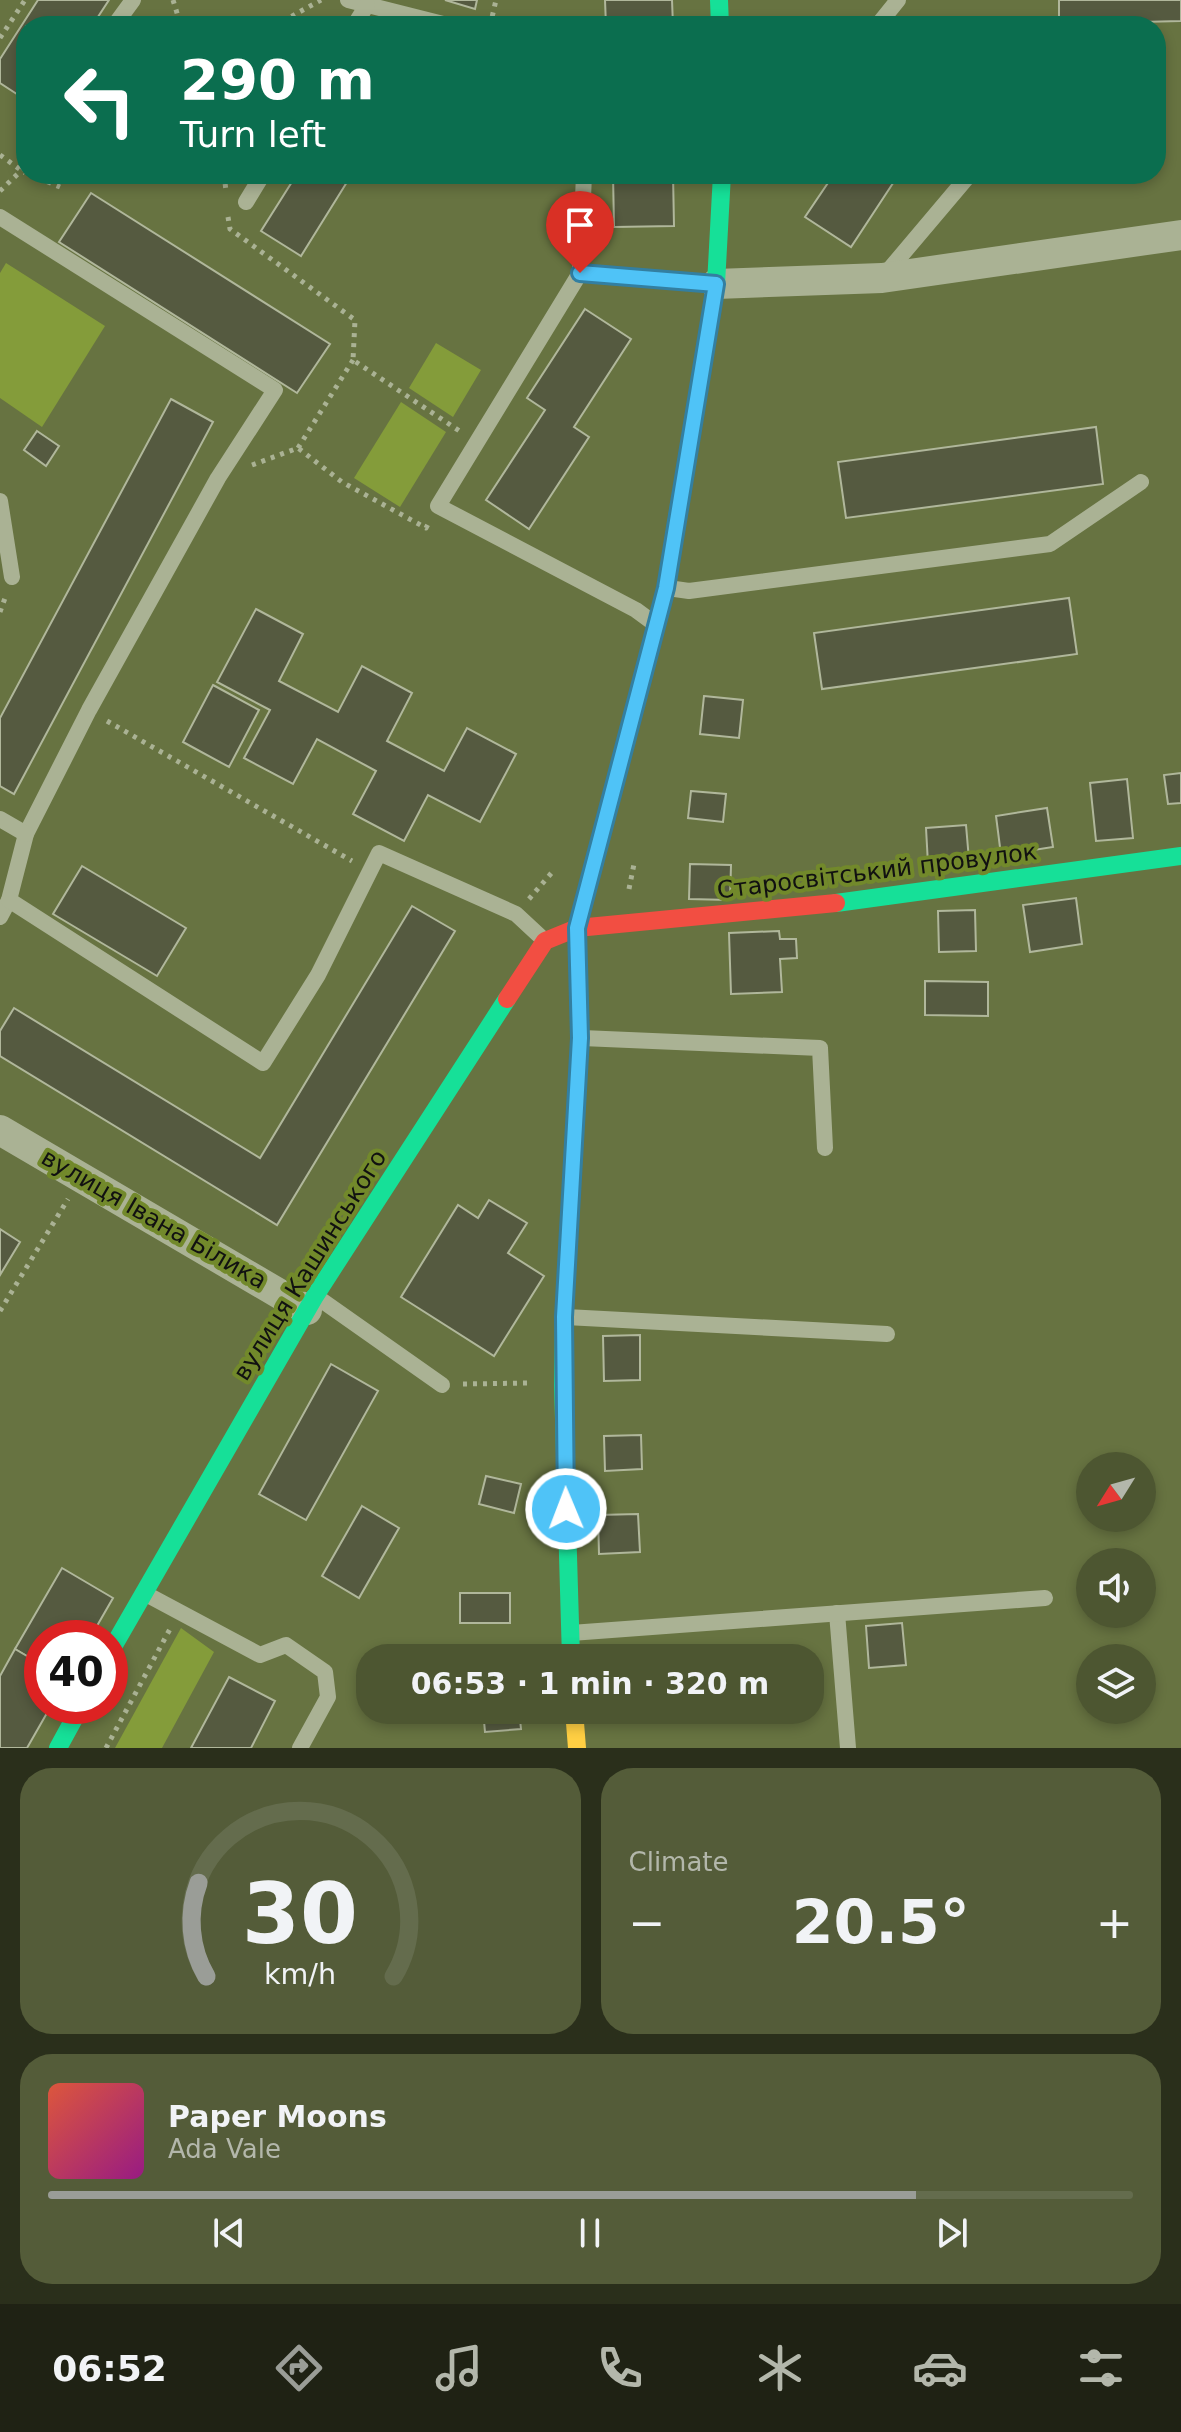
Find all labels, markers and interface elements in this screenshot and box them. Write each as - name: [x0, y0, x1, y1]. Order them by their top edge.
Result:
- text: 290 m: [180, 47, 375, 112]
- icon: left: [48, 48, 152, 152]
- text: Turn left: [180, 114, 326, 155]
- pin: [546, 191, 614, 273]
- icon: arrive: [558, 203, 602, 247]
- street label: Старосвітський провулок: [715, 837, 1039, 905]
- street label: вулиця Івана Білика: [37, 1143, 271, 1295]
- street label: вулиця Кашинського: [228, 1145, 392, 1385]
- north arrow: [1076, 1452, 1156, 1532]
- map controls: [1076, 1452, 1156, 1724]
- position arrow: [524, 1467, 608, 1551]
- button: sound: [1076, 1548, 1156, 1628]
- speed limit sign: 40: [24, 1620, 128, 1724]
- button: layers: [1076, 1644, 1156, 1724]
- text: 06:53 · 1 min · 320 m: [411, 1666, 769, 1701]
- text: Climate: [629, 1847, 729, 1877]
- text: 30: [242, 1866, 358, 1963]
- text: 20.5°: [792, 1887, 970, 1957]
- text: −: [629, 1897, 665, 1948]
- text: +: [1096, 1897, 1133, 1948]
- text: km/h: [264, 1957, 336, 1991]
- text: Paper Moons: [168, 2099, 387, 2134]
- text: Ada Vale: [168, 2134, 281, 2164]
- icon: previous: [207, 2211, 251, 2255]
- icon: pause: [568, 2211, 612, 2255]
- icon: next: [930, 2211, 974, 2255]
- icon: directions: [271, 2340, 327, 2396]
- icon: music: [431, 2340, 487, 2396]
- icon: phone: [592, 2340, 648, 2396]
- icon: climate: [752, 2340, 808, 2396]
- icon: car: [912, 2340, 968, 2396]
- icon: filters: [1073, 2340, 1129, 2396]
- text: 06:52: [52, 2348, 167, 2389]

